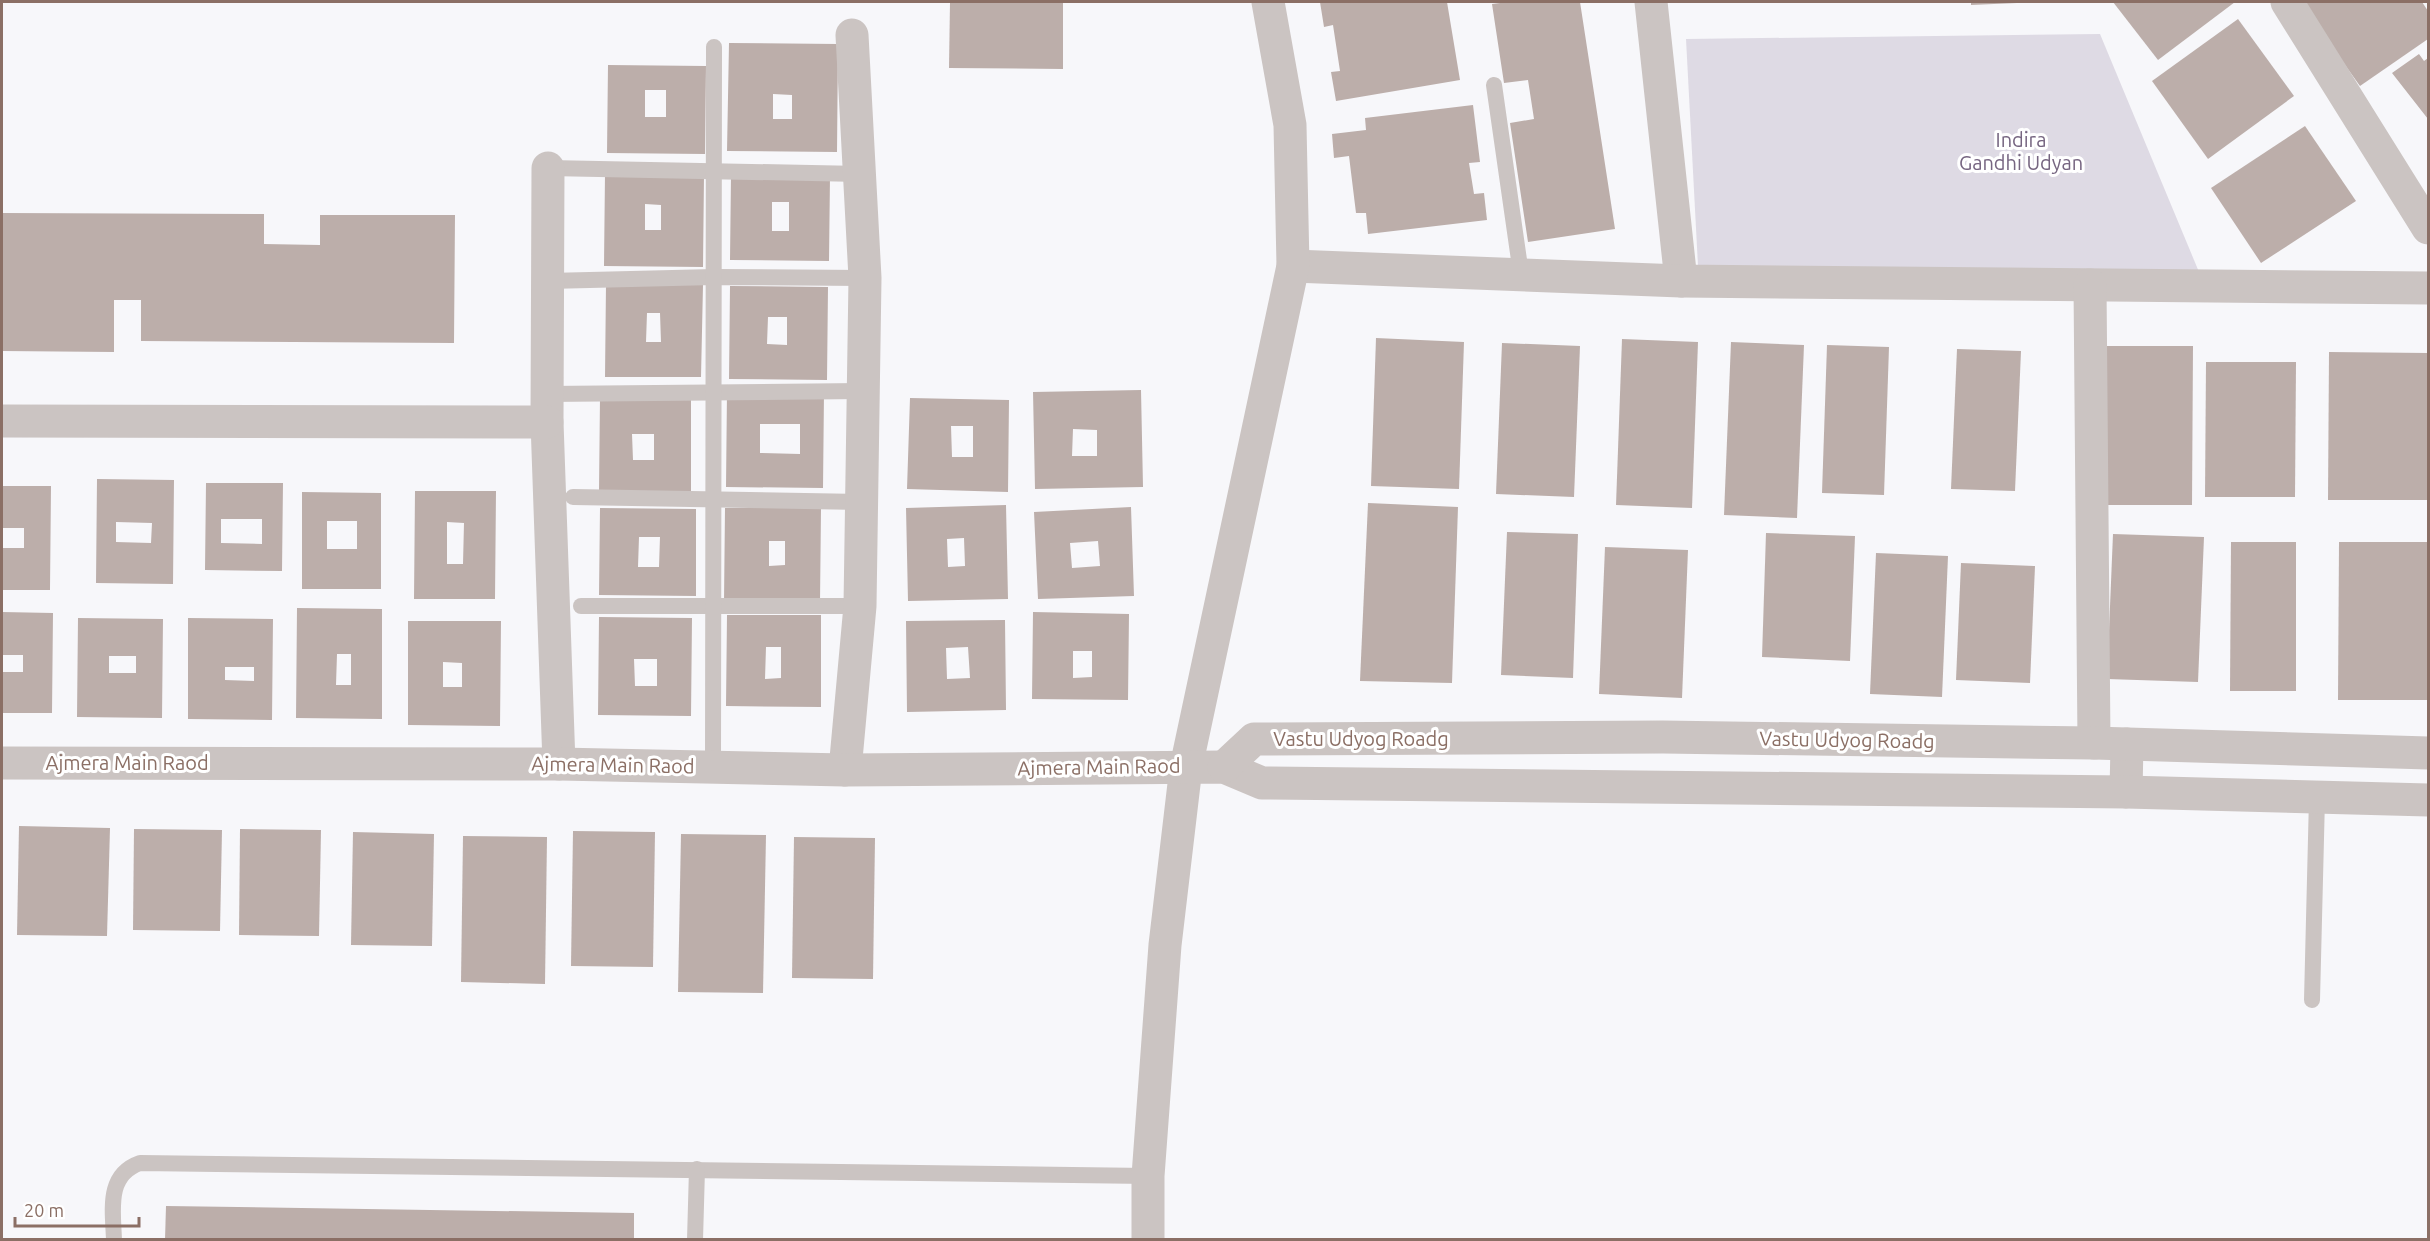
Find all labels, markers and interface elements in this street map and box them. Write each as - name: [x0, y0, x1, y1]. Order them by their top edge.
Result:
- park label: Indira Gandhi Udyan: [1959, 128, 2083, 174]
- street label: Vastu Udyog Roadg: [1759, 726, 1935, 753]
- street label: Vastu Udyog Roadg: [1273, 727, 1449, 750]
- street label: Ajmera Main Raod: [45, 751, 209, 774]
- street label: Ajmera Main Raod: [531, 752, 695, 777]
- street label: Ajmera Main Raod: [1017, 754, 1181, 779]
- scale bar: [15, 1190, 140, 1228]
- text: 20 m: [24, 1200, 64, 1220]

